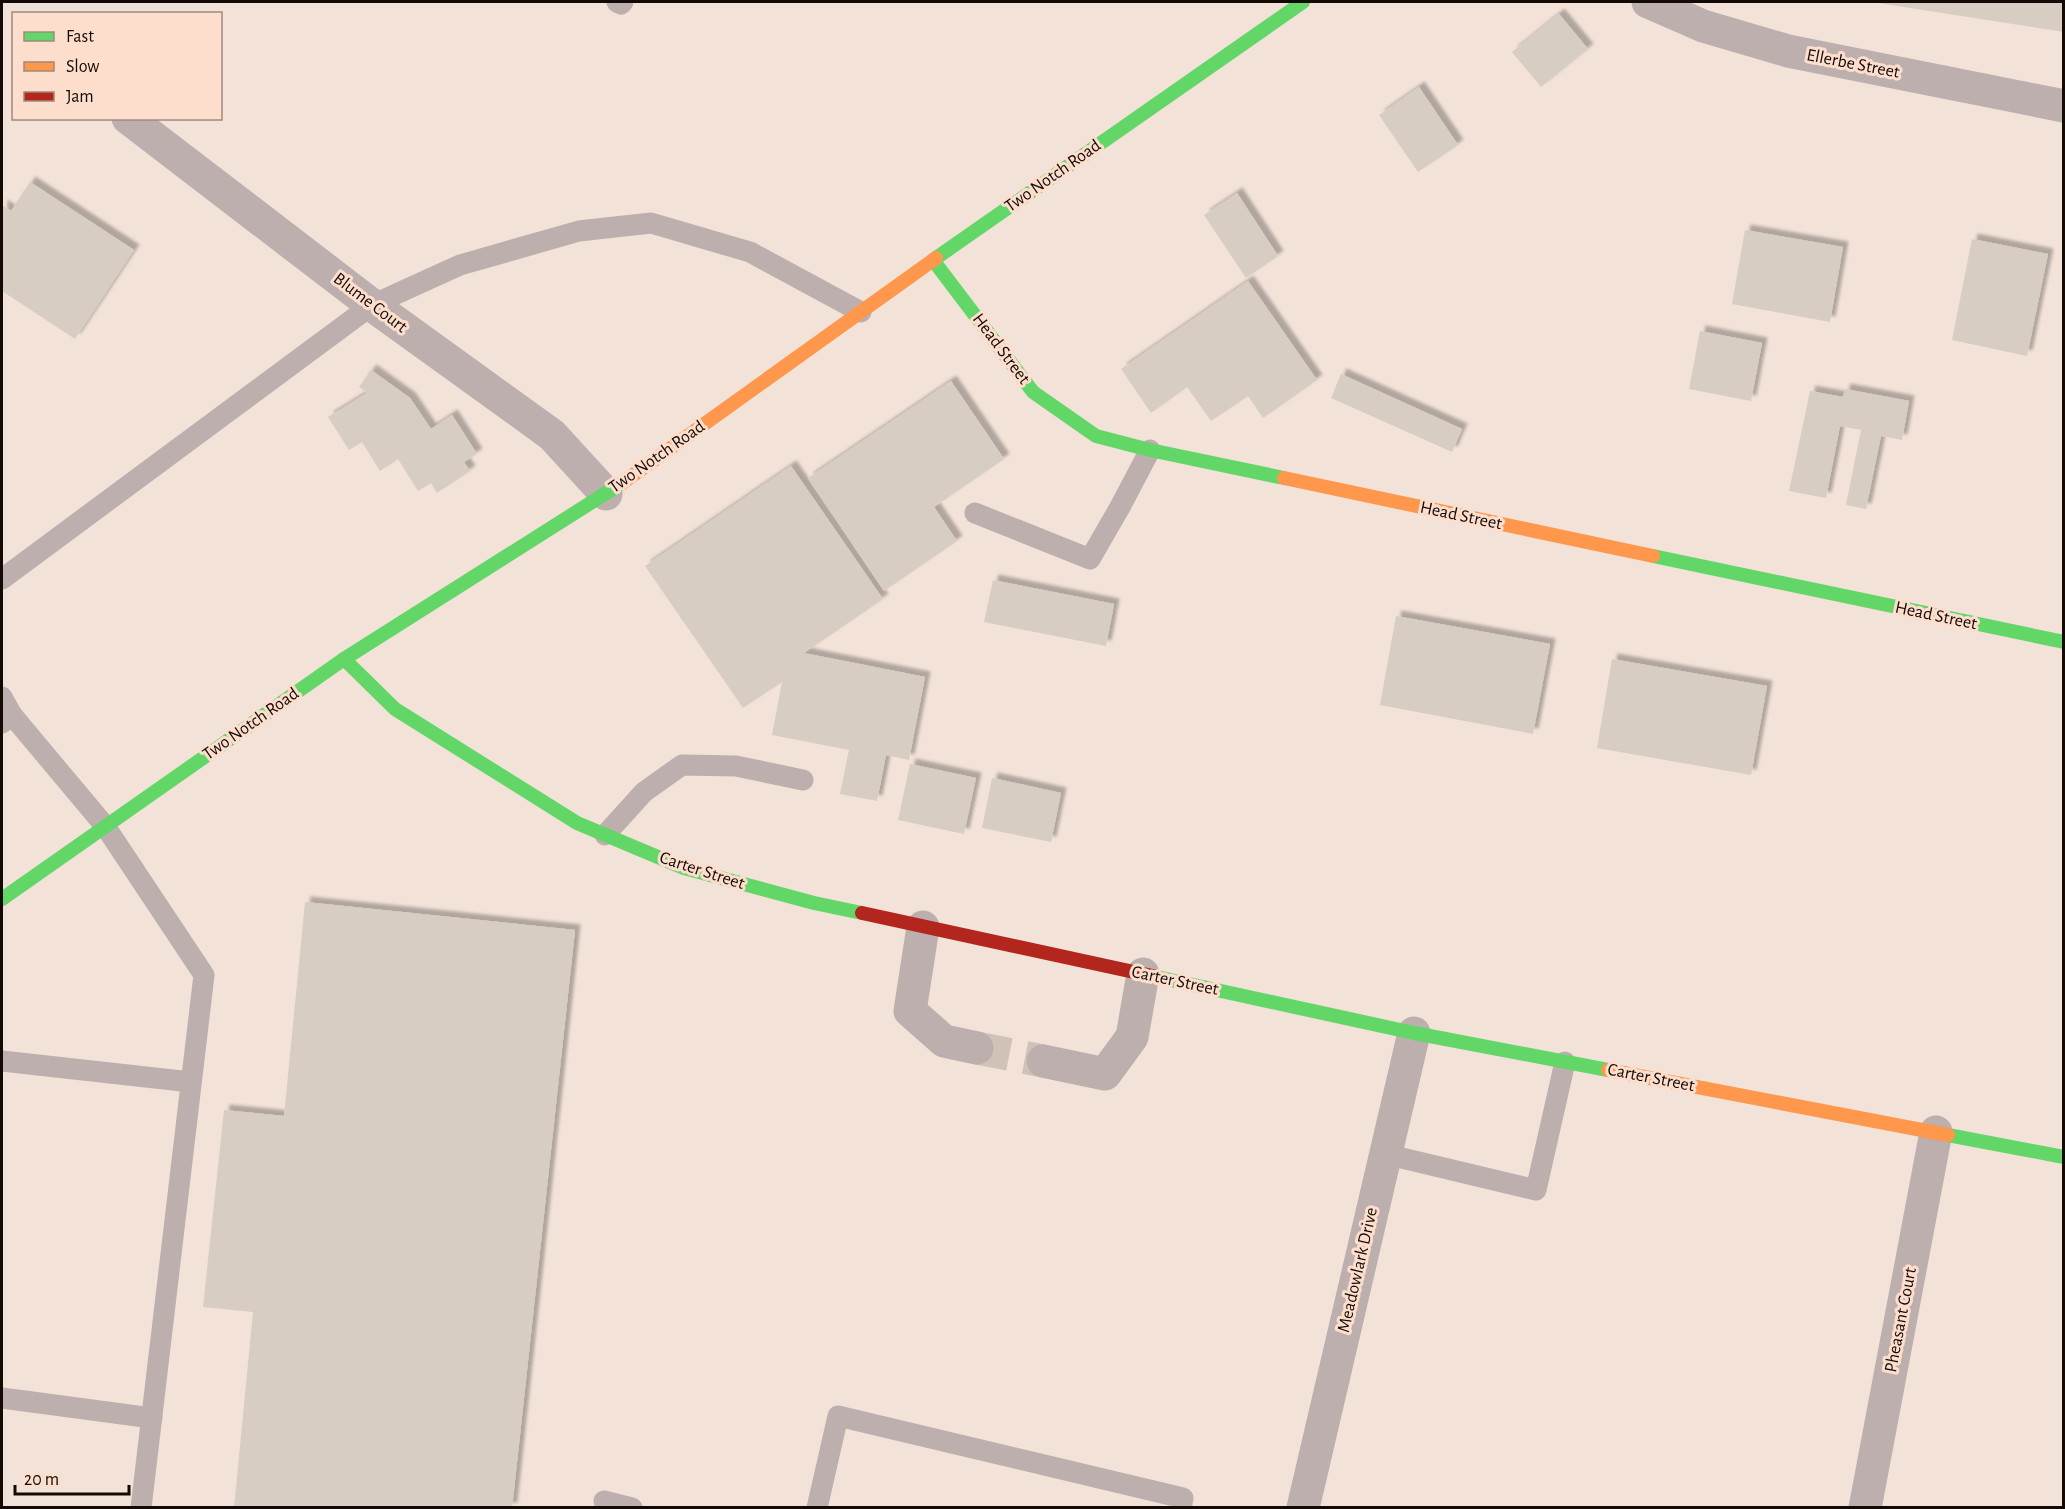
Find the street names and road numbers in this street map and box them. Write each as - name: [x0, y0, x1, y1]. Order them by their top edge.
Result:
- street label: Ellerbe Street: [1805, 46, 1901, 82]
- street label: Two Notch Road: [1002, 136, 1104, 216]
- street label: Blume Court: [330, 270, 410, 337]
- street label: Head Street: [969, 310, 1033, 388]
- street label: Two Notch Road: [606, 417, 708, 497]
- street label: Head Street: [1418, 499, 1504, 534]
- street label: Head Street: [1893, 599, 1979, 634]
- street label: Two Notch Road: [200, 684, 302, 764]
- street label: Carter Street: [657, 849, 747, 893]
- street label: Carter Street: [1130, 963, 1220, 999]
- street label: Carter Street: [1606, 1061, 1696, 1095]
- street label: Meadowlark Drive: [1335, 1206, 1381, 1334]
- street label: Pheasant Court: [1882, 1266, 1920, 1374]

